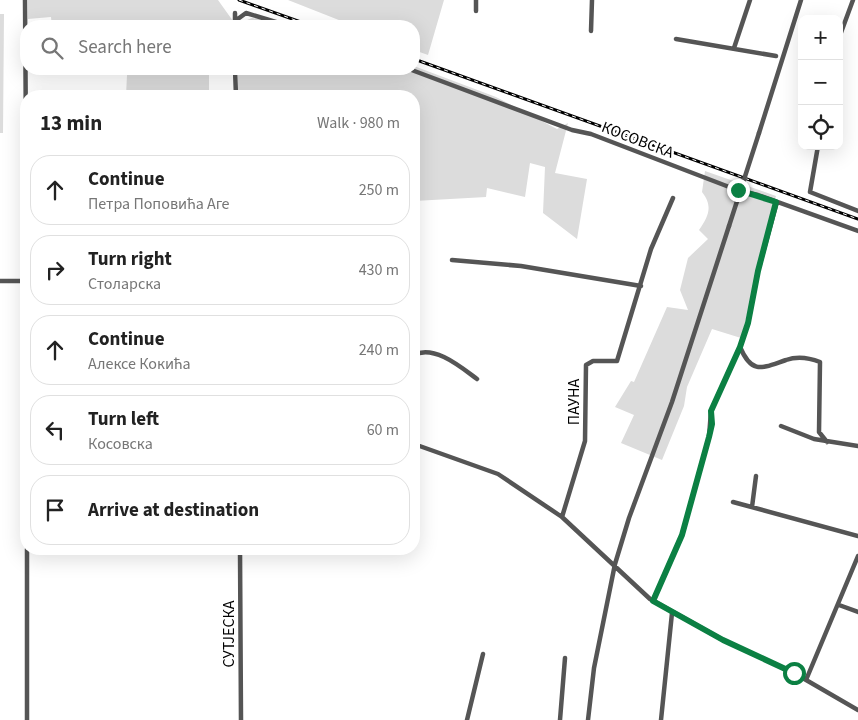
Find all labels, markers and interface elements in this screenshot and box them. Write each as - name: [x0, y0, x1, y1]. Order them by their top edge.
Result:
- map controls: [798, 15, 843, 150]
- button: +: [798, 15, 843, 60]
- search box: [20, 20, 420, 75]
- icon: search: [38, 34, 66, 62]
- text: Search here: [78, 34, 172, 61]
- button: −: [798, 60, 843, 105]
- button: locate: [798, 105, 843, 150]
- text: 13 min: [40, 108, 102, 138]
- text: Walk · 980 m: [317, 112, 400, 134]
- street label: КОСОВСКА: [598, 116, 677, 164]
- text: Continue: [88, 166, 165, 193]
- icon: ahead: [41, 176, 69, 204]
- text: 250 m: [359, 179, 399, 201]
- route end: [727, 179, 750, 202]
- text: Петра Поповића Аге: [88, 193, 229, 215]
- text: Turn right: [88, 246, 172, 273]
- icon: right: [41, 256, 69, 284]
- text: 430 m: [359, 259, 399, 281]
- text: Столарска: [88, 273, 161, 295]
- text: Continue: [88, 326, 165, 353]
- icon: ahead: [41, 336, 69, 364]
- text: 240 m: [359, 339, 399, 361]
- text: Алексе Кокића: [88, 353, 191, 375]
- street label: ПАУНА: [563, 379, 585, 425]
- text: Turn left: [88, 406, 159, 433]
- icon: left: [41, 416, 69, 444]
- text: 60 m: [367, 419, 399, 441]
- text: Косовска: [88, 433, 153, 455]
- icon: arrive: [41, 496, 69, 524]
- text: Arrive at destination: [88, 497, 259, 524]
- street label: СУТЈЕСКА: [218, 600, 240, 668]
- route start: [783, 662, 806, 685]

